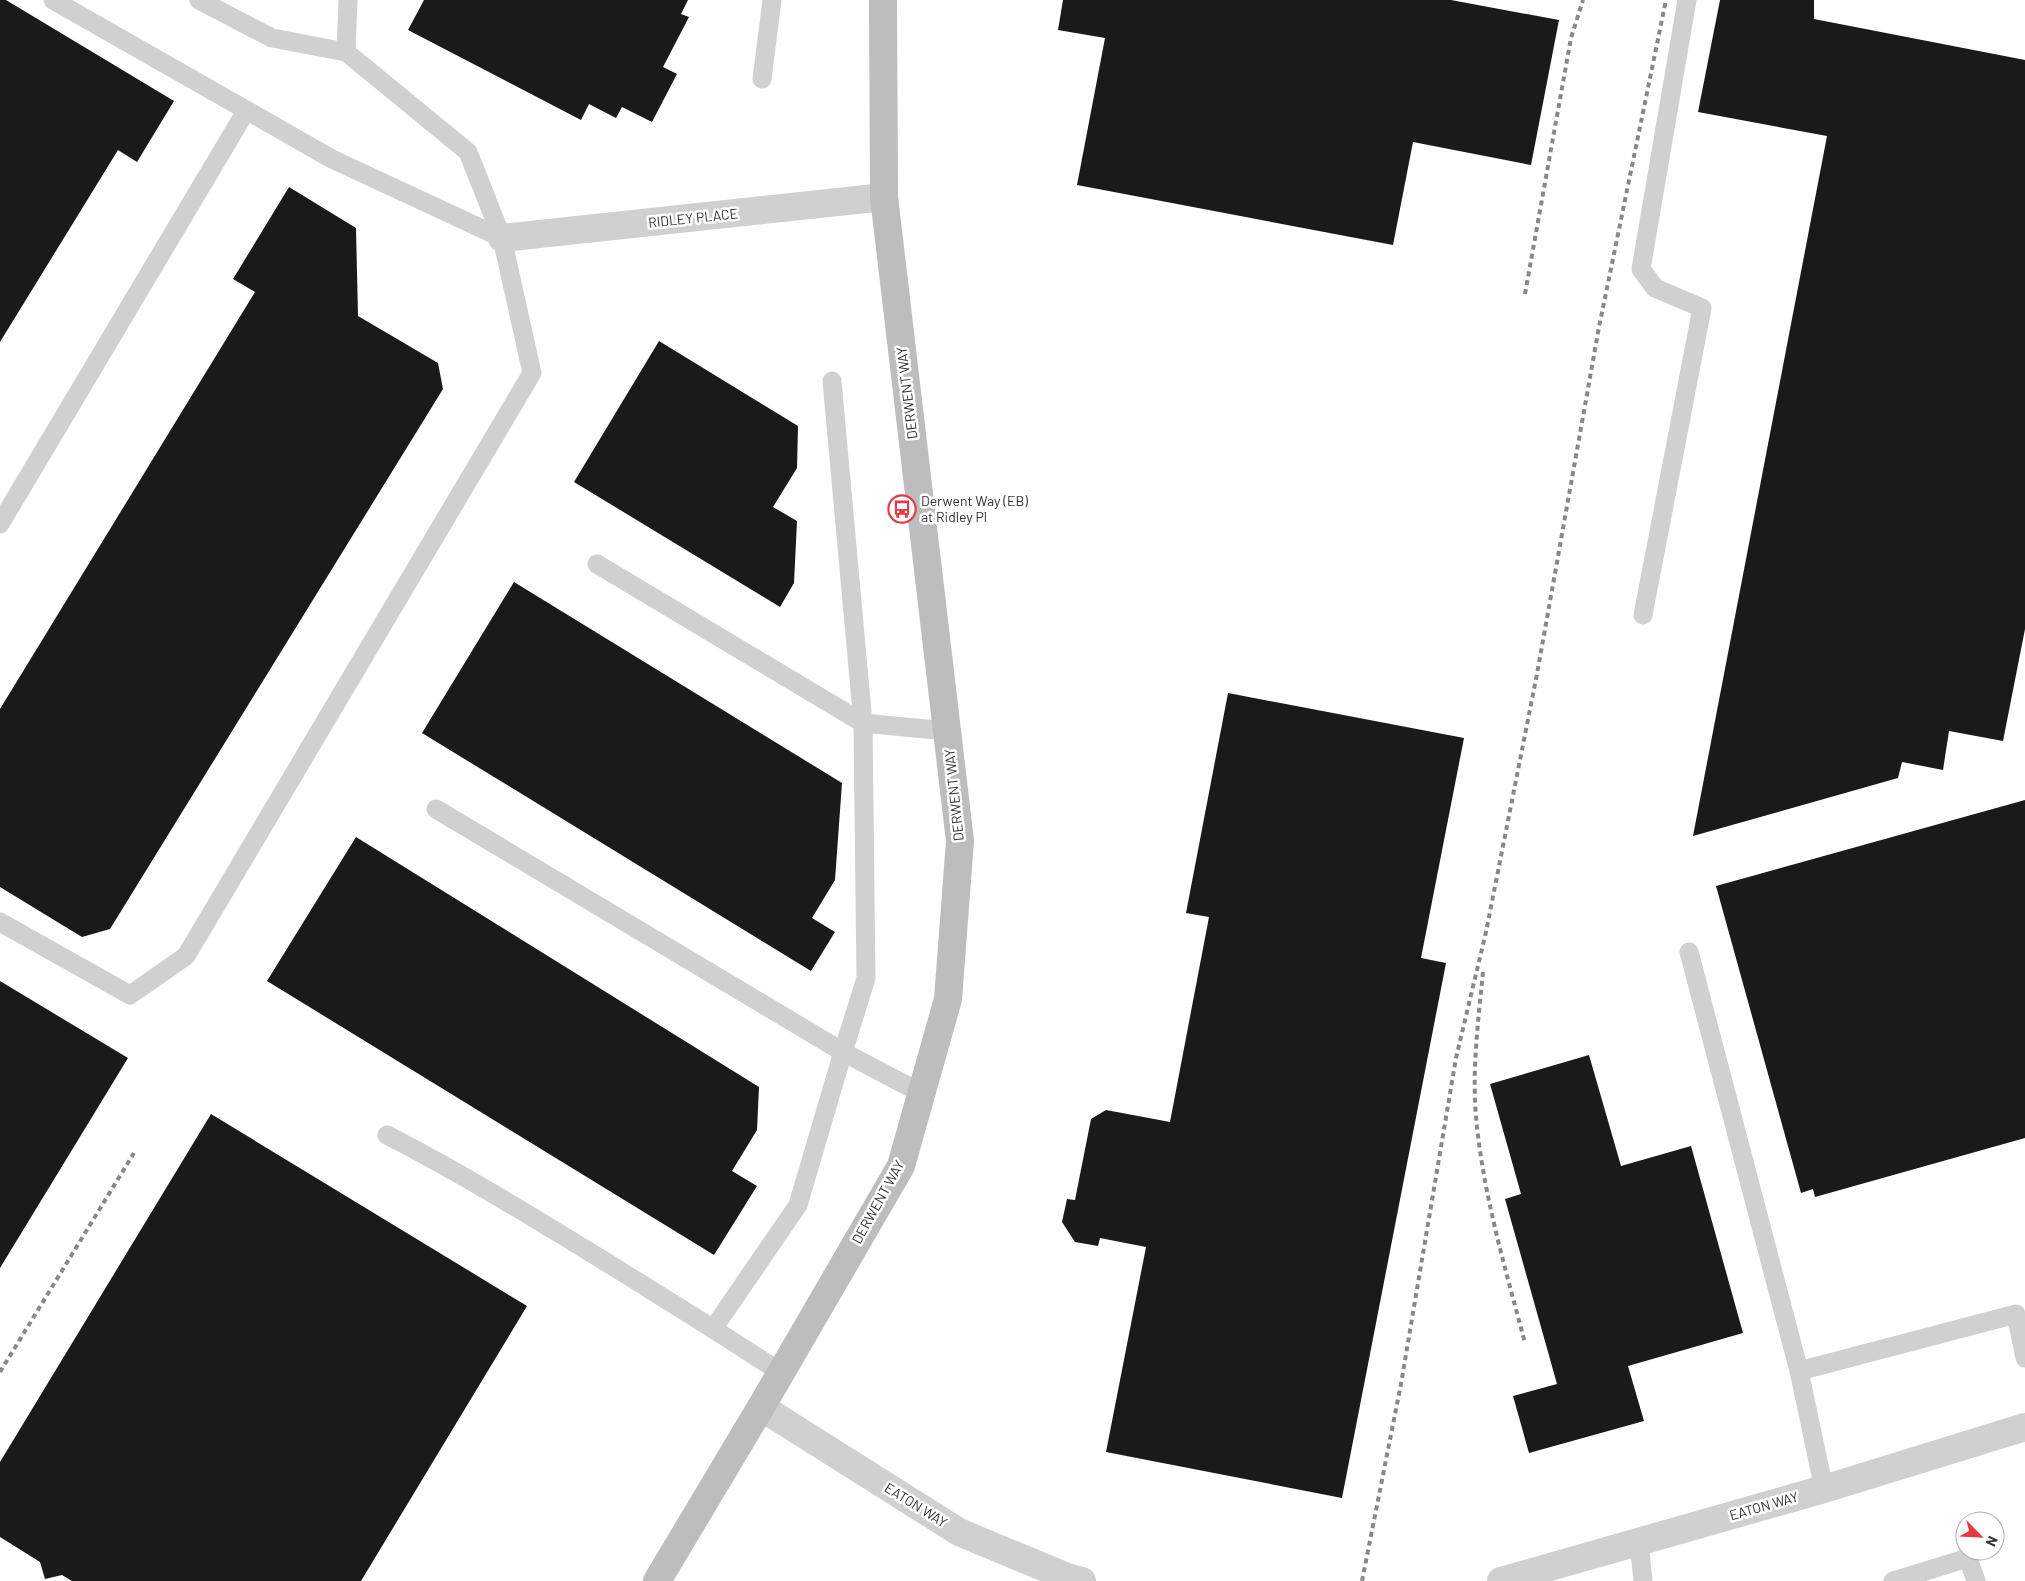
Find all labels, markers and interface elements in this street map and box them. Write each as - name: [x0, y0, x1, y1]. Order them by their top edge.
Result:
- street label: RIDLEY PLACE: [647, 204, 739, 231]
- street label: DERWENT WAY: [892, 346, 921, 440]
- place label: Derwent Way (EB) at Ridley Pl: [921, 492, 1028, 525]
- bus stop icon: Derwent Way (EB) at Ridley Pl: [887, 494, 917, 524]
- street label: DERWENT WAY: [940, 748, 967, 842]
- street label: DERWENT WAY: [848, 1157, 908, 1246]
- street label: EATON WAY: [882, 1479, 951, 1531]
- street label: EATON WAY: [1728, 1488, 1800, 1523]
- north arrow: [1955, 1511, 2005, 1561]
- text: N: [1983, 1534, 2002, 1549]

